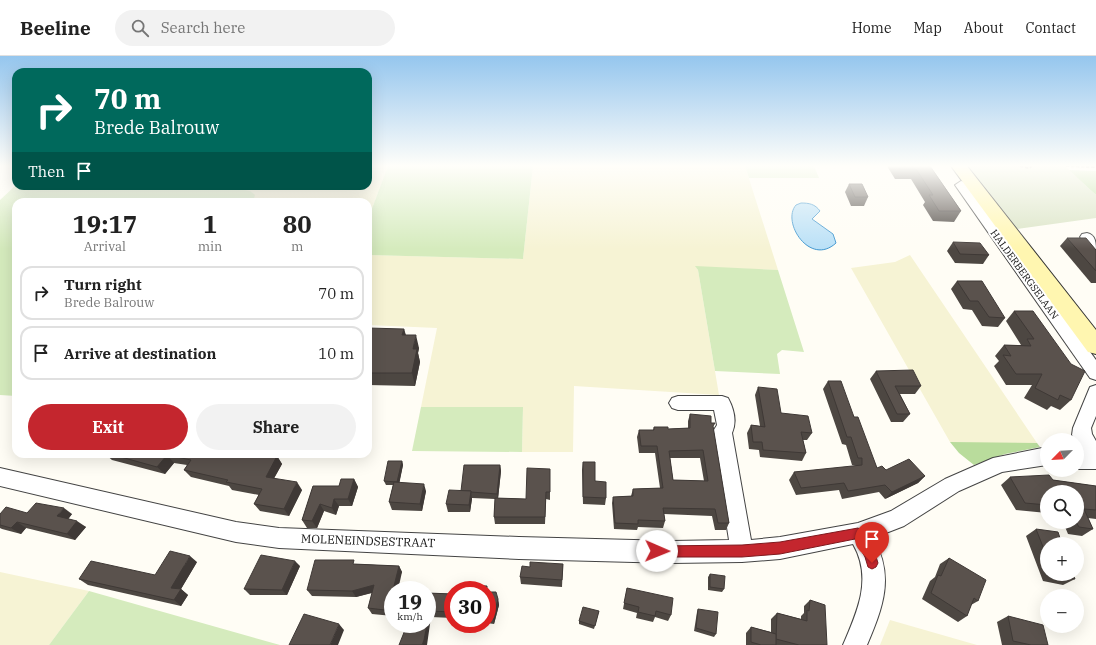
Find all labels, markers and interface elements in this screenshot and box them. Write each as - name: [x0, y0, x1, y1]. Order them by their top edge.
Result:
- search box: [115, 10, 395, 46]
- text: Beeline: [20, 16, 91, 40]
- icon: search: [129, 17, 151, 39]
- text: Search here: [161, 18, 245, 37]
- text: Home: [852, 19, 891, 37]
- text: Map: [913, 19, 942, 37]
- text: About: [964, 19, 1003, 37]
- text: Contact: [1025, 19, 1076, 37]
- text: 70 m: [94, 80, 161, 117]
- icon: right: [28, 84, 80, 136]
- text: Brede Balrouw: [94, 116, 219, 139]
- icon: arrive: [73, 160, 95, 182]
- text: Then: [28, 162, 65, 181]
- text: 19:17: [72, 208, 137, 240]
- text: 1: [203, 208, 217, 240]
- text: 80: [283, 208, 312, 240]
- street label: HALDERBERGSELAAN: [988, 227, 1062, 322]
- text: Arrival: [84, 238, 126, 255]
- text: min: [198, 238, 222, 255]
- text: m: [291, 238, 303, 255]
- text: Turn right: [64, 275, 142, 294]
- icon: right: [30, 282, 52, 304]
- text: 70 m: [318, 284, 354, 303]
- text: Brede Balrouw: [64, 294, 154, 311]
- icon: arrive: [30, 342, 52, 364]
- text: Arrive at destination: [64, 344, 216, 363]
- text: 10 m: [318, 344, 354, 363]
- button: Exit: [28, 404, 188, 450]
- button: Share: [196, 404, 356, 450]
- north arrow: [1040, 433, 1084, 477]
- map controls: [1040, 433, 1084, 633]
- button: search: [1040, 485, 1084, 529]
- pin: [855, 522, 889, 563]
- icon: arrive: [861, 528, 883, 550]
- position arrow: [636, 530, 678, 572]
- street label: MOLENEINDSESTRAAT: [301, 531, 436, 550]
- button: +: [1040, 537, 1084, 581]
- speed limit sign: 30: [444, 581, 496, 633]
- text: 19: [398, 588, 422, 615]
- button: −: [1040, 589, 1084, 633]
- text: km/h: [397, 610, 423, 623]

